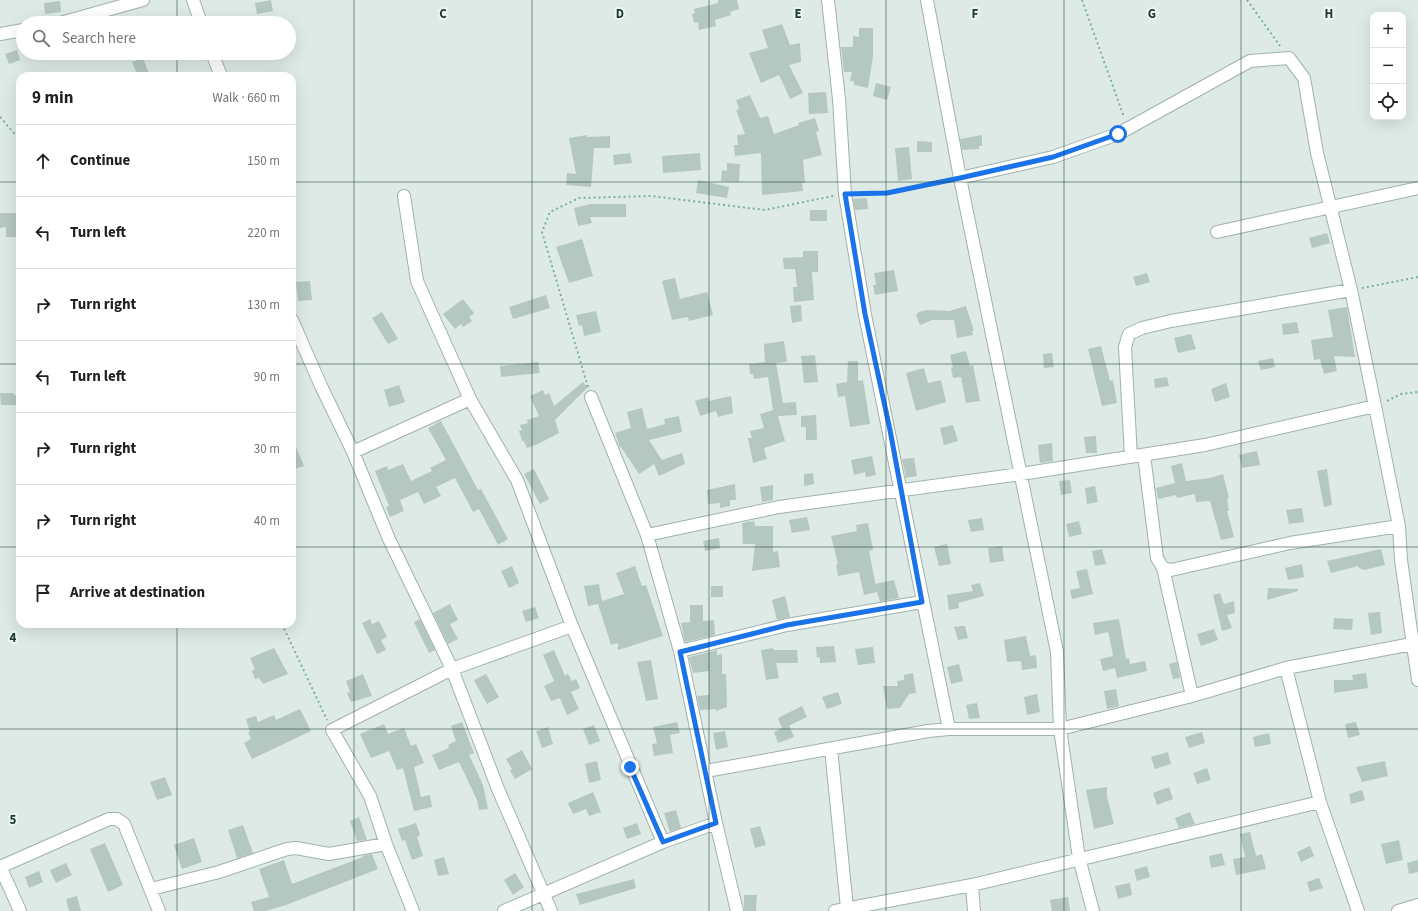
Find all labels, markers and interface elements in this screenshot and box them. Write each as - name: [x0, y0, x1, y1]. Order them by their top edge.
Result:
- text: C: [439, 5, 447, 23]
- text: D: [616, 5, 624, 23]
- text: E: [794, 5, 802, 23]
- text: F: [972, 5, 979, 23]
- text: G: [1148, 5, 1156, 23]
- text: H: [1325, 5, 1333, 23]
- map controls: [1370, 12, 1406, 120]
- button: +: [1370, 12, 1406, 48]
- search box: [16, 16, 296, 60]
- icon: search: [30, 27, 52, 49]
- text: Search here: [62, 28, 136, 49]
- button: −: [1370, 48, 1406, 84]
- button: locate: [1370, 84, 1406, 120]
- text: 9 min: [32, 86, 73, 110]
- text: Walk · 660 m: [212, 89, 280, 107]
- route start: [1109, 125, 1127, 143]
- icon: ahead: [32, 150, 54, 172]
- text: Continue: [70, 150, 130, 171]
- text: 150 m: [247, 152, 280, 170]
- icon: left: [32, 222, 54, 244]
- text: Turn left: [70, 222, 126, 243]
- text: 220 m: [247, 224, 280, 242]
- icon: right: [32, 294, 54, 316]
- text: Turn right: [70, 294, 136, 315]
- text: 130 m: [247, 296, 280, 314]
- icon: left: [32, 366, 54, 388]
- text: Turn left: [70, 366, 126, 387]
- text: 90 m: [254, 368, 280, 386]
- icon: right: [32, 438, 54, 460]
- text: Turn right: [70, 438, 136, 459]
- text: 30 m: [254, 440, 280, 458]
- icon: right: [32, 510, 54, 532]
- text: Turn right: [70, 510, 136, 531]
- text: 40 m: [254, 512, 280, 530]
- icon: arrive: [32, 582, 54, 604]
- text: Arrive at destination: [70, 582, 205, 603]
- text: 4: [10, 629, 17, 647]
- route end: [621, 758, 639, 776]
- text: 5: [10, 811, 17, 829]

